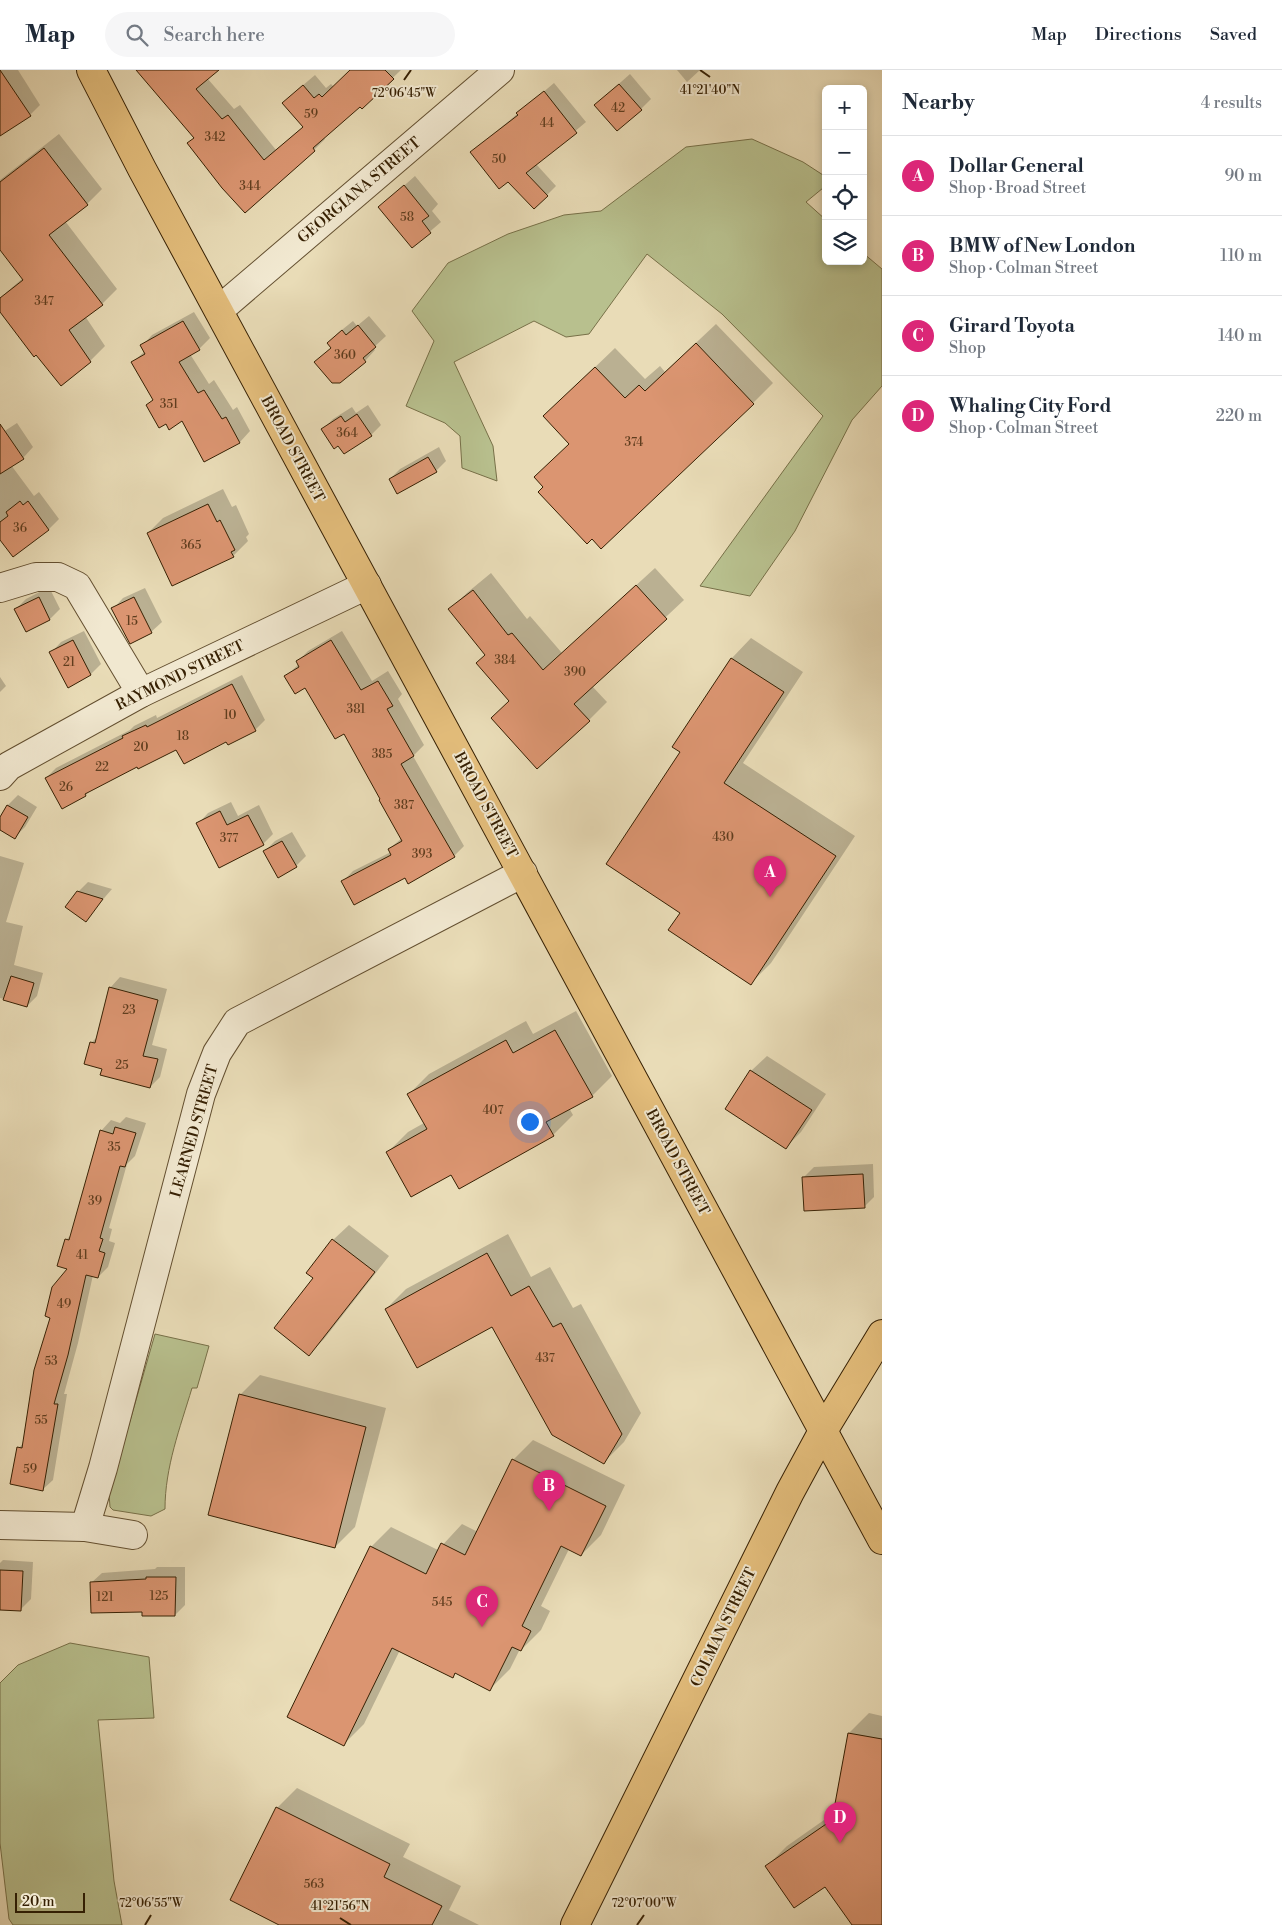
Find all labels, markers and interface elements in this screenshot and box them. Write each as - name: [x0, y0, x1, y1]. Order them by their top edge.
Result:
- search box: [105, 12, 455, 57]
- text: Map: [25, 20, 75, 50]
- icon: search: [123, 21, 151, 49]
- text: Search here: [163, 23, 265, 47]
- text: Map: [1031, 23, 1067, 46]
- text: Directions: [1095, 23, 1182, 46]
- text: Saved: [1210, 23, 1257, 46]
- text: 41°21'40"N: [680, 83, 740, 98]
- map controls: [822, 85, 867, 265]
- button: +: [822, 85, 867, 130]
- text: 72°06'45"W: [372, 86, 437, 101]
- text: Nearby: [902, 90, 975, 116]
- text: 4 results: [1201, 93, 1262, 113]
- house number: 42: [611, 101, 625, 116]
- house number: 59: [304, 107, 318, 122]
- house number: 44: [540, 116, 554, 131]
- house number: 342: [205, 130, 226, 145]
- button: −: [822, 130, 867, 175]
- street label: GEORGIANA STREET: [294, 133, 425, 248]
- house number: 50: [492, 152, 506, 167]
- text: Dollar General: [949, 154, 1084, 178]
- text: A: [912, 166, 924, 186]
- text: 90 m: [1224, 166, 1262, 186]
- button: locate: [822, 175, 867, 220]
- text: Shop · Broad Street: [949, 178, 1086, 198]
- house number: 344: [239, 179, 261, 194]
- house number: 58: [400, 210, 414, 225]
- button: layers: [822, 220, 867, 265]
- text: BMW of New London: [949, 234, 1136, 258]
- text: B: [912, 246, 924, 266]
- text: 110 m: [1220, 246, 1262, 266]
- text: Shop · Colman Street: [949, 258, 1098, 278]
- house number: 347: [34, 294, 54, 309]
- text: Girard Toyota: [949, 314, 1075, 338]
- text: C: [912, 326, 924, 346]
- text: 140 m: [1218, 326, 1262, 346]
- text: Shop: [949, 338, 986, 358]
- house number: 360: [334, 348, 356, 363]
- street label: BROAD STREET: [256, 392, 329, 506]
- text: Whaling City Ford: [949, 394, 1112, 418]
- house number: 351: [160, 397, 179, 412]
- text: D: [912, 406, 924, 426]
- text: 220 m: [1216, 406, 1262, 426]
- text: Shop · Colman Street: [949, 418, 1098, 438]
- house number: 364: [336, 426, 358, 441]
- house number: 374: [625, 435, 643, 450]
- house number: 36: [13, 521, 27, 536]
- house number: 365: [181, 538, 202, 553]
- house number: 15: [126, 614, 138, 629]
- street label: RAYMOND STREET: [113, 636, 248, 715]
- house number: 384: [494, 653, 516, 668]
- house number: 21: [63, 655, 76, 670]
- house number: 390: [564, 665, 586, 680]
- house number: 381: [347, 702, 366, 717]
- house number: 10: [224, 708, 236, 723]
- house number: 18: [177, 729, 189, 744]
- house number: 20: [134, 740, 148, 755]
- house number: 385: [372, 747, 393, 762]
- street label: BROAD STREET: [449, 748, 522, 862]
- house number: 22: [95, 760, 109, 775]
- house number: 26: [59, 780, 73, 795]
- house number: 387: [394, 798, 414, 813]
- house number: 430: [712, 830, 734, 845]
- house number: 377: [220, 831, 238, 846]
- house number: 393: [412, 847, 433, 862]
- pin: A: [754, 856, 786, 897]
- house number: 23: [122, 1003, 136, 1018]
- house number: 25: [115, 1058, 129, 1073]
- street label: LEARNED STREET: [166, 1062, 223, 1200]
- house number: 407: [482, 1103, 504, 1118]
- street label: BROAD STREET: [641, 1105, 714, 1219]
- your location: [517, 1109, 543, 1135]
- house number: 35: [107, 1140, 121, 1155]
- house number: 39: [88, 1194, 102, 1209]
- house number: 41: [76, 1248, 89, 1263]
- house number: 49: [57, 1297, 71, 1312]
- house number: 437: [535, 1351, 555, 1366]
- house number: 53: [44, 1354, 58, 1369]
- house number: 55: [34, 1413, 48, 1428]
- house number: 59: [23, 1462, 37, 1477]
- pin: B: [533, 1470, 565, 1511]
- street label: COLMAN STREET: [686, 1564, 761, 1690]
- pin: C: [466, 1586, 498, 1627]
- house number: 125: [150, 1589, 169, 1604]
- house number: 121: [96, 1590, 115, 1605]
- house number: 545: [432, 1595, 453, 1610]
- pin: D: [824, 1802, 856, 1843]
- house number: 563: [304, 1877, 325, 1892]
- scale bar: [15, 1890, 85, 1913]
- text: 20 m: [22, 1893, 54, 1911]
- text: 72°06'55"W: [119, 1896, 184, 1911]
- text: 72°07'00"W: [611, 1896, 678, 1911]
- text: 41°21'56"N: [310, 1899, 370, 1914]

